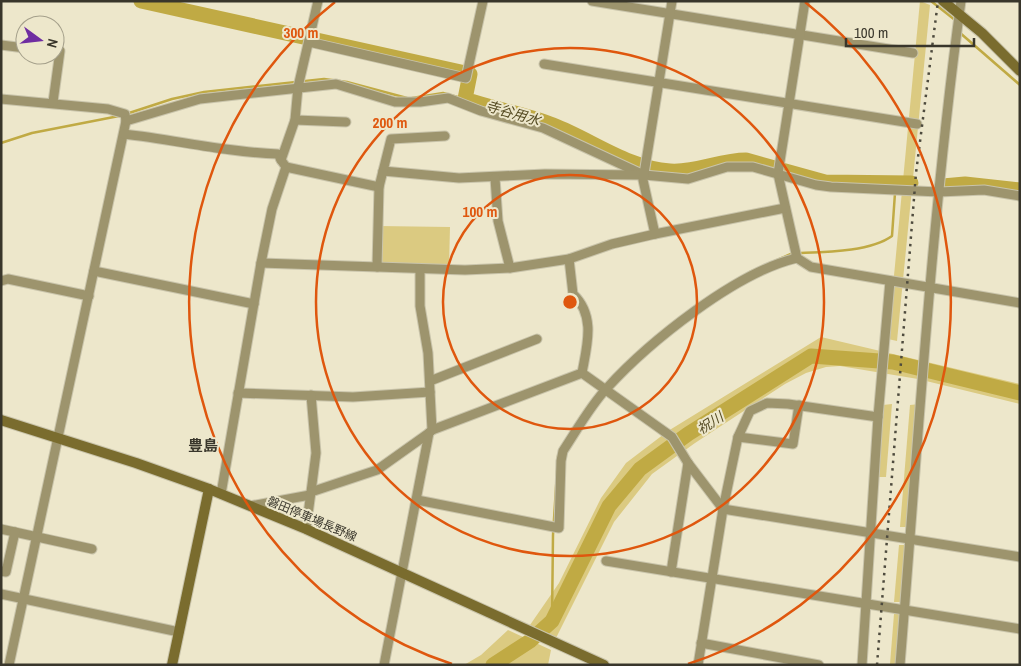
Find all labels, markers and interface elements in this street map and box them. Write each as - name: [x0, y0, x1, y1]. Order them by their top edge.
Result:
- north arrow: [15, 15, 65, 65]
- scale bar: [846, 15, 974, 47]
- text: 300 m: [284, 22, 318, 43]
- text: 100 m: [854, 22, 888, 43]
- text: N: [43, 37, 62, 50]
- water label: 寺谷用水: [484, 97, 544, 130]
- text: 200 m: [373, 112, 407, 133]
- text: 100 m: [463, 201, 497, 222]
- centre of rings: [561, 293, 579, 311]
- water label: 祝川: [693, 407, 728, 438]
- district label: 豊島: [188, 435, 218, 456]
- street label: 磐田停車場長野線: [265, 493, 359, 545]

